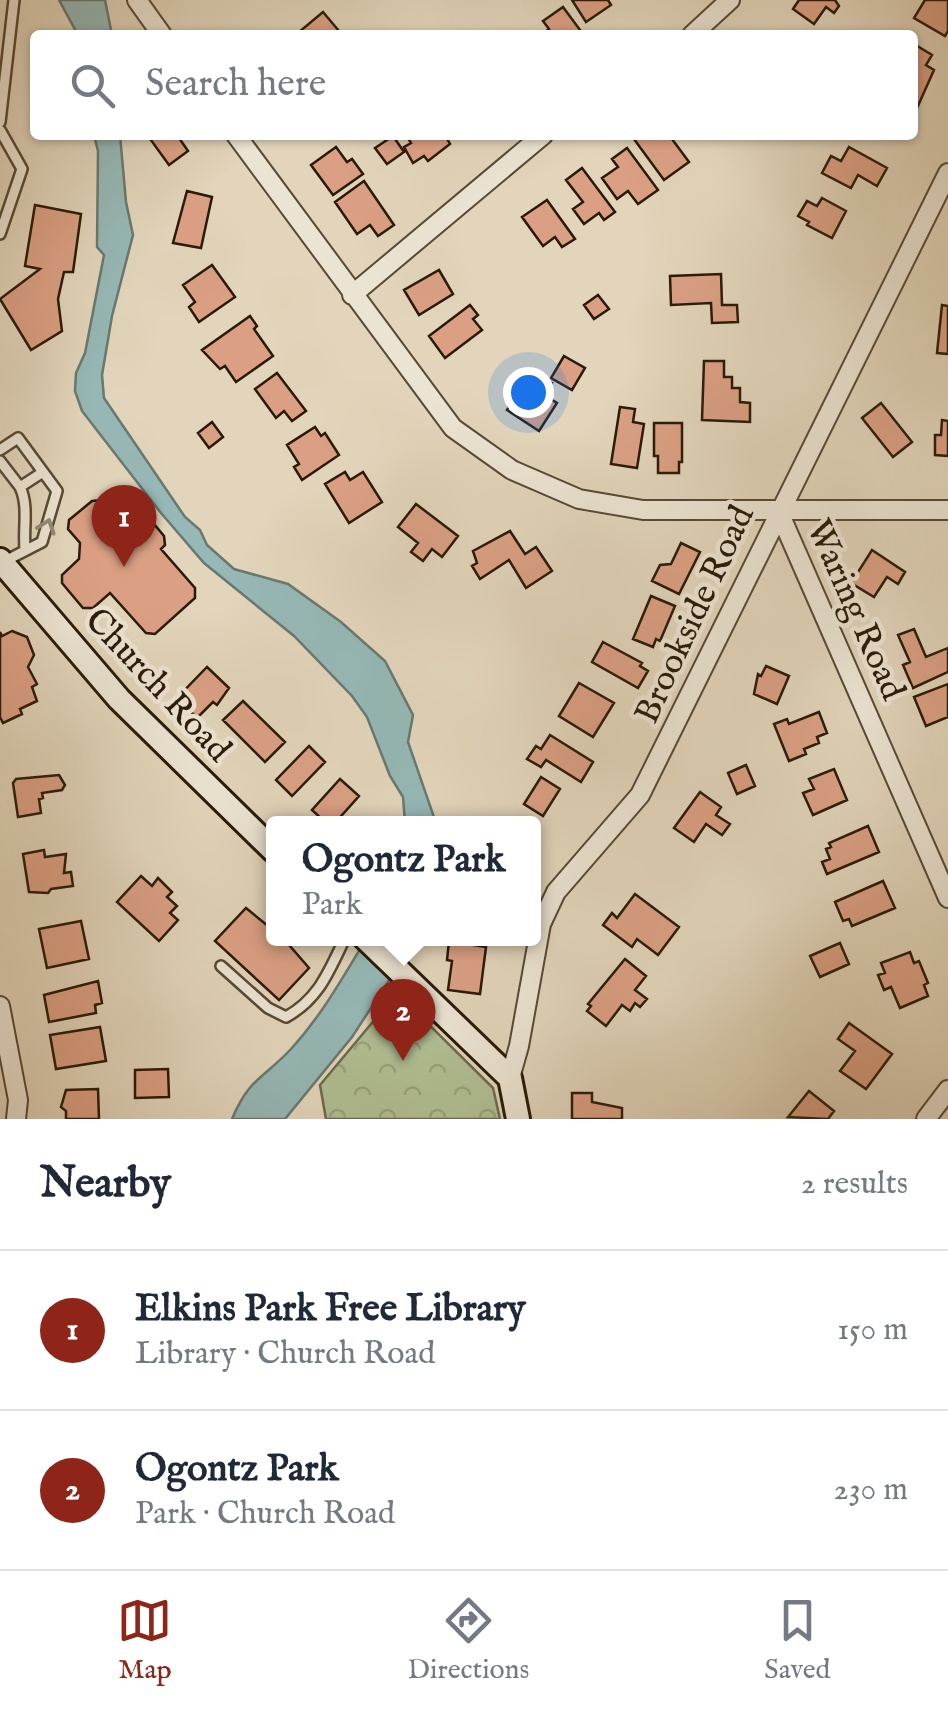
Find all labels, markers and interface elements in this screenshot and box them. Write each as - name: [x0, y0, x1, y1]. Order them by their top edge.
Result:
- search box: [30, 30, 918, 140]
- icon: search: [65, 58, 120, 113]
- text: Search here: [145, 61, 326, 109]
- your location: [503, 367, 554, 418]
- pin: 1: [92, 484, 156, 567]
- street label: Brookside Road: [625, 499, 766, 731]
- street label: Waring Road: [795, 513, 915, 708]
- one-way arrow: [36, 518, 56, 535]
- street label: Church Road: [74, 599, 240, 773]
- popup: [266, 816, 541, 946]
- text: Ogontz Park: [302, 837, 505, 885]
- text: Park: [302, 885, 363, 926]
- pin: 2: [370, 978, 436, 1061]
- text: Nearby: [40, 1158, 171, 1211]
- text: 2 results: [801, 1164, 908, 1205]
- text: Elkins Park Free Library: [135, 1286, 526, 1334]
- text: 1: [67, 1310, 78, 1351]
- text: 150 m: [837, 1310, 908, 1351]
- text: Library · Church Road: [135, 1334, 435, 1375]
- text: Ogontz Park: [135, 1446, 339, 1494]
- text: 2: [65, 1470, 80, 1511]
- text: 230 m: [834, 1470, 908, 1511]
- text: Park · Church Road: [135, 1494, 395, 1535]
- tab: Map: [117, 1593, 172, 1688]
- tab: Directions: [407, 1593, 529, 1688]
- tab: Saved: [764, 1593, 831, 1688]

